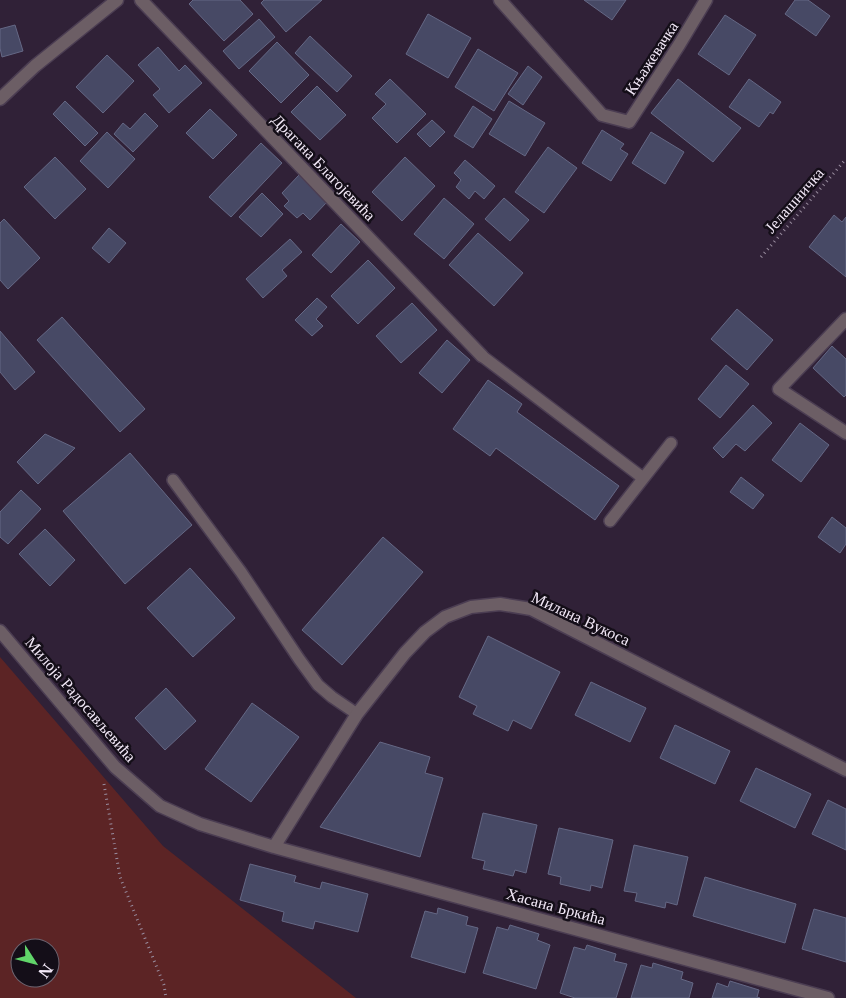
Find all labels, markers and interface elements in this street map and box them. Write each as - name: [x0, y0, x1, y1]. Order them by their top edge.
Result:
- street label: Књажевачка: [620, 17, 682, 99]
- street label: Драгана Благојевића: [268, 109, 380, 225]
- street label: Јелашничка: [760, 163, 828, 237]
- street label: Милана Вукоса: [529, 586, 633, 650]
- street label: Милоја Радосављевића: [21, 632, 141, 766]
- street label: Хасана Бркића: [504, 883, 608, 929]
- north arrow: [10, 938, 60, 988]
- text: N: [34, 960, 57, 981]

